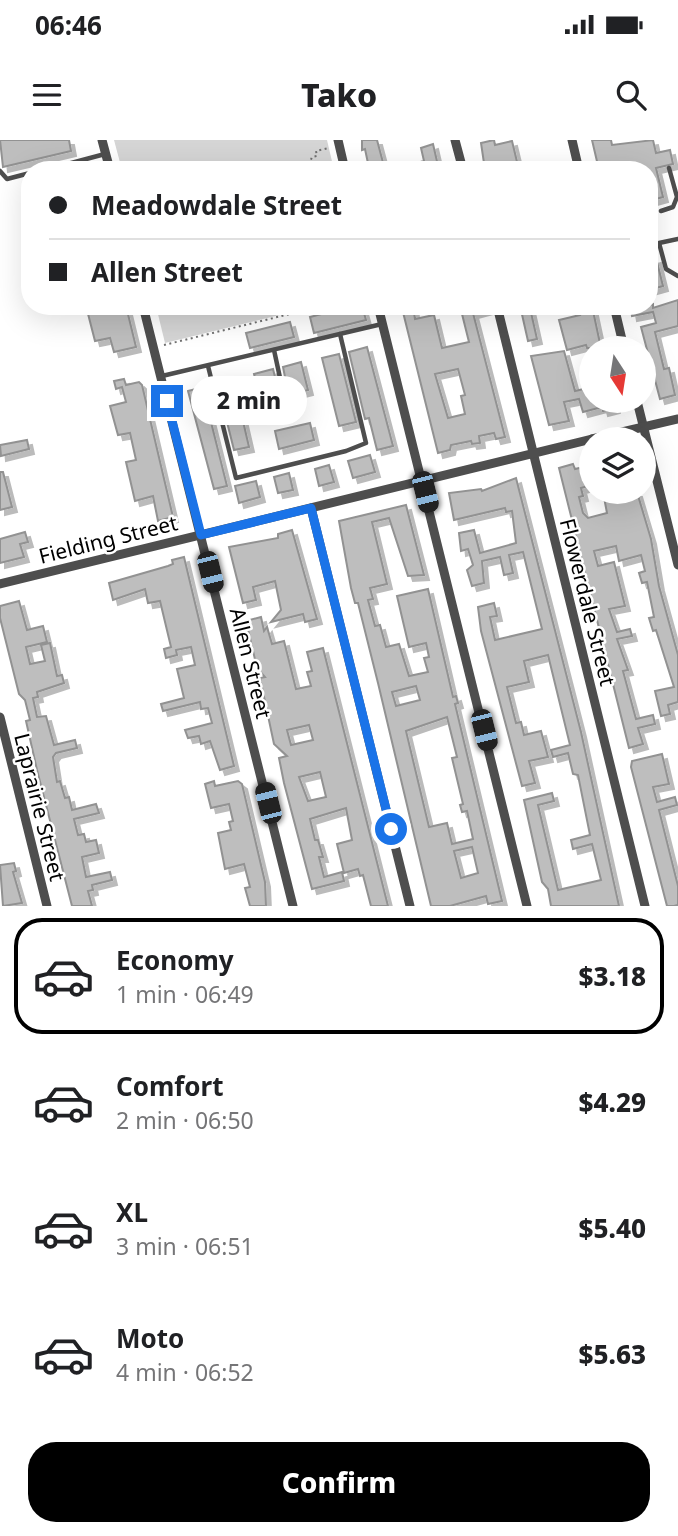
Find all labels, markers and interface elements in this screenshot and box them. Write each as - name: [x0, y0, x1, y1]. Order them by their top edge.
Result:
- text: 06:46: [35, 7, 102, 43]
- text: Tako: [301, 73, 377, 116]
- icon: menu: [28, 76, 66, 114]
- icon: search: [612, 76, 650, 114]
- text: Meadowdale Street: [91, 187, 342, 223]
- text: Allen Street: [91, 254, 243, 290]
- north arrow: [579, 336, 656, 413]
- map controls: [579, 336, 656, 504]
- callout: 2 min: [192, 376, 307, 426]
- text: 2 min: [217, 384, 281, 416]
- route end: [151, 385, 183, 417]
- button: layers: [579, 427, 656, 504]
- car: [410, 469, 441, 515]
- street label: Fielding Street: [36, 508, 181, 570]
- street label: Flowerdale Street: [554, 516, 622, 689]
- car: [195, 549, 226, 595]
- street label: Allen Street: [224, 605, 278, 722]
- car: [469, 707, 500, 753]
- street label: Laprairie Street: [8, 730, 72, 884]
- car: [253, 780, 284, 826]
- route start: [375, 813, 407, 845]
- text: Economy: [116, 942, 234, 978]
- icon: car: [32, 945, 95, 1008]
- text: $3.18: [579, 958, 646, 994]
- text: 1 min · 06:49: [116, 978, 254, 1010]
- text: Comfort: [116, 1068, 224, 1104]
- icon: car: [32, 1071, 95, 1134]
- text: $4.29: [579, 1084, 646, 1120]
- text: 2 min · 06:50: [116, 1104, 254, 1136]
- text: XL: [116, 1194, 148, 1230]
- icon: car: [32, 1197, 95, 1260]
- text: $5.40: [579, 1210, 646, 1246]
- text: 3 min · 06:51: [116, 1230, 254, 1262]
- text: Moto: [116, 1320, 184, 1356]
- icon: car: [32, 1323, 95, 1386]
- text: $5.63: [579, 1336, 646, 1372]
- text: 4 min · 06:52: [116, 1356, 254, 1388]
- button: Confirm: [28, 1442, 650, 1522]

